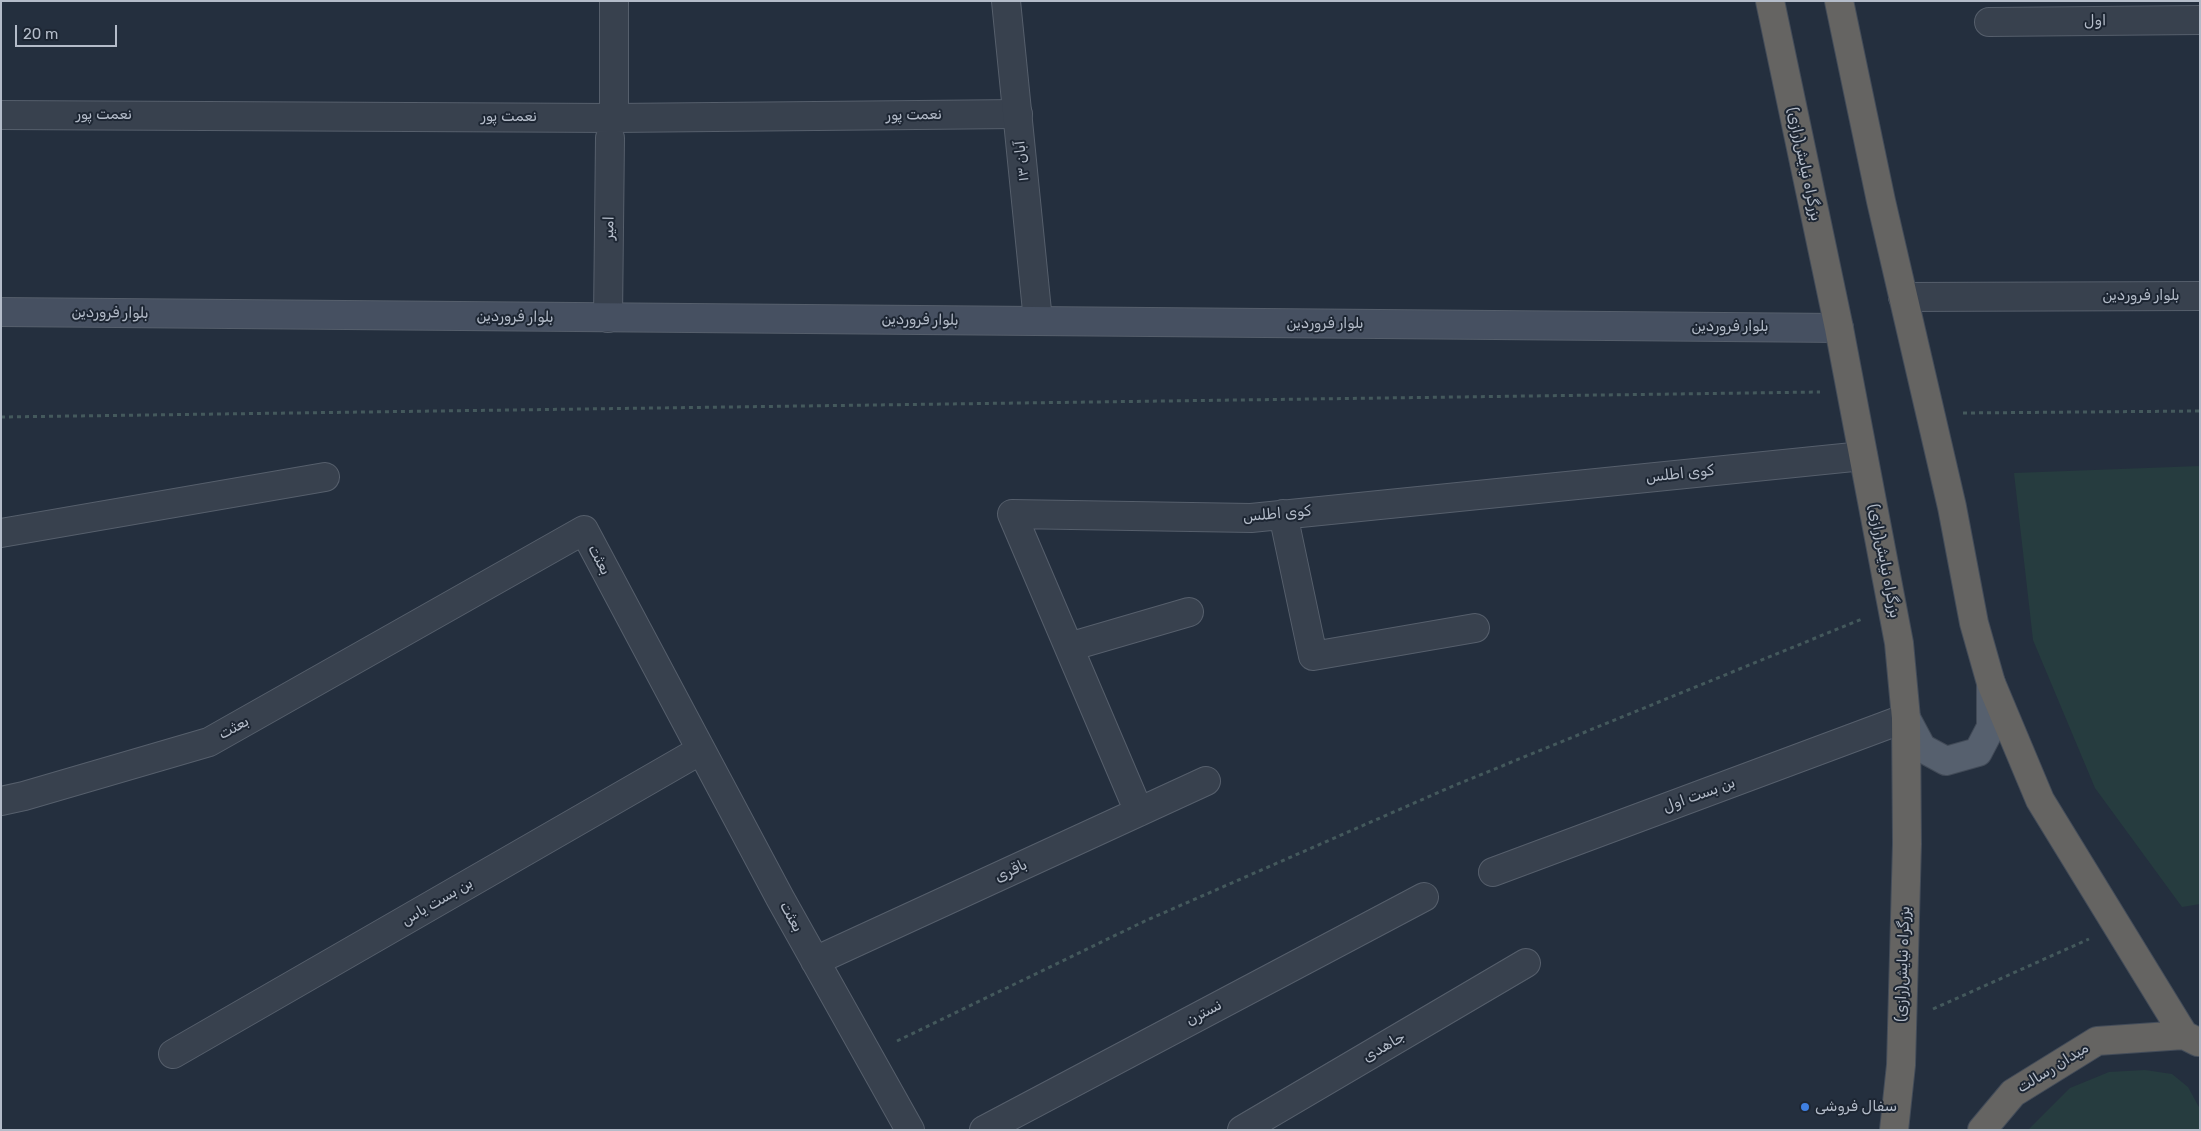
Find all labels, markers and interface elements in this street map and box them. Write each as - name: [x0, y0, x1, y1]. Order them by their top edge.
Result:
- street label: اول: [2084, 12, 2106, 30]
- scale bar: [18, 15, 120, 47]
- text: 20 m: [23, 25, 58, 43]
- street label: بزرگراه نیایش(رازی): [1783, 105, 1825, 223]
- street label: نعمت پور: [76, 106, 132, 124]
- street label: نعمت پور: [886, 106, 942, 124]
- street label: نعمت پور: [481, 108, 537, 126]
- street label: ۱۳ آبان: [1011, 140, 1033, 182]
- street label: امیر: [600, 216, 618, 240]
- street label: بلوار فروردین: [2102, 287, 2180, 305]
- street label: بلوار فروردین: [71, 303, 149, 323]
- street label: بلوار فروردین: [476, 307, 554, 327]
- street label: بلوار فروردین: [881, 310, 959, 330]
- street label: بلوار فروردین: [1286, 315, 1364, 333]
- street label: بلوار فروردین: [1691, 318, 1769, 336]
- street label: کوی اطلس: [1645, 461, 1715, 487]
- street label: کوی اطلس: [1242, 502, 1312, 526]
- street label: بزرگراه نیایش(رازی): [1864, 502, 1904, 620]
- street label: بعثت: [584, 542, 614, 578]
- street label: بعثت: [216, 712, 252, 744]
- street label: بن بست اول: [1660, 774, 1738, 816]
- street label: باقری: [992, 856, 1030, 886]
- street label: بن بست یاس: [398, 874, 476, 930]
- street label: بعثت: [775, 899, 807, 935]
- street label: بزرگراه نیایش(رازی): [1892, 906, 1914, 1022]
- street label: نسترن: [1183, 996, 1225, 1030]
- street label: جاهدی: [1359, 1028, 1409, 1066]
- street label: میدان رسالت: [2014, 1039, 2092, 1097]
- place label: سفال فروشی: [1815, 1098, 1897, 1116]
- marker: سفال فروشی: [1799, 1101, 1811, 1113]

